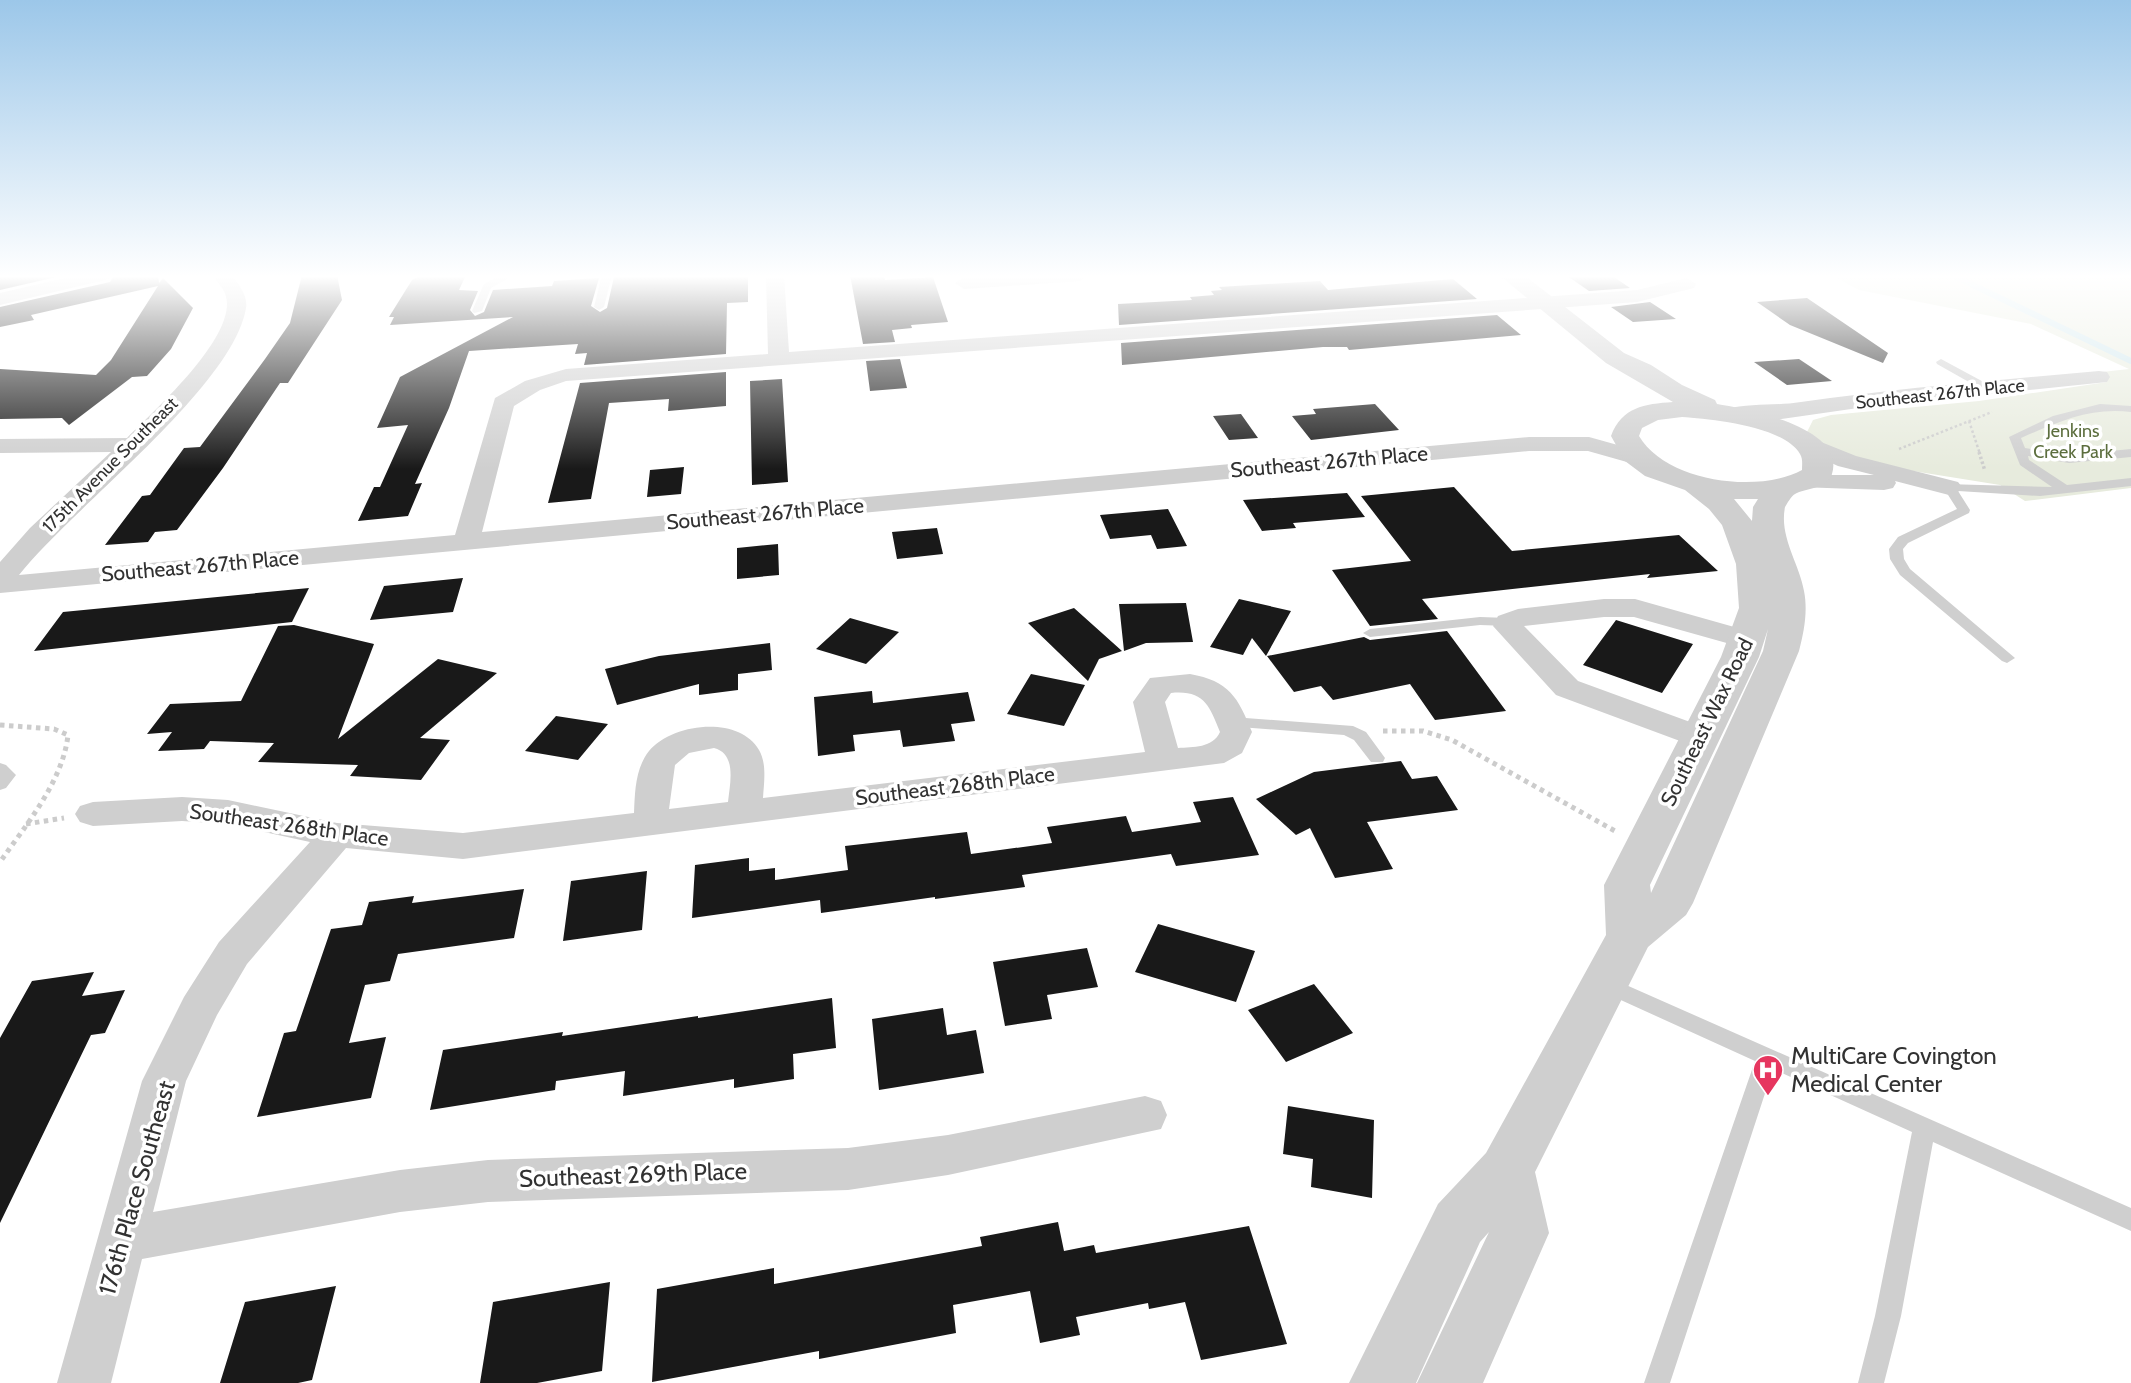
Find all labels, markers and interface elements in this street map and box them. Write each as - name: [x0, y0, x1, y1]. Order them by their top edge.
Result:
- street label: Southeast 267th Place: [1854, 374, 2026, 414]
- street label: 175th Avenue Southeast: [38, 393, 182, 537]
- park label: Jenkins Creek Park: [2033, 420, 2114, 463]
- street label: Southeast 267th Place: [1229, 440, 1429, 483]
- street label: Southeast 267th Place: [665, 492, 865, 535]
- street label: Southeast 267th Place: [100, 544, 300, 587]
- street label: Southeast Wax Road: [1655, 634, 1758, 810]
- street label: Southeast 268th Place: [854, 761, 1056, 810]
- street label: Southeast 268th Place: [188, 798, 390, 851]
- place label: MultiCare Covington Medical Center: [1791, 1041, 1997, 1098]
- hospital icon: MultiCare Covington Medical Center: [1751, 1053, 1785, 1097]
- street label: 176th Place Southeast: [92, 1077, 181, 1298]
- street label: Southeast 269th Place: [518, 1156, 748, 1193]

